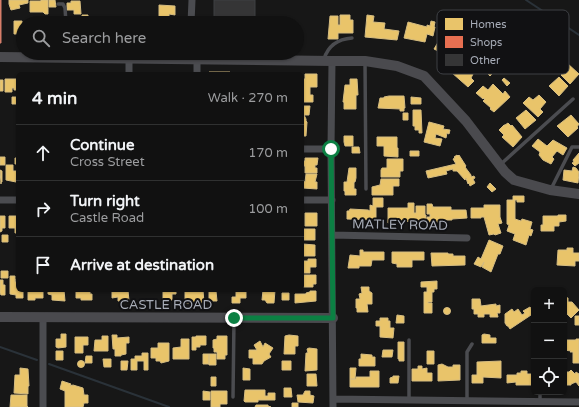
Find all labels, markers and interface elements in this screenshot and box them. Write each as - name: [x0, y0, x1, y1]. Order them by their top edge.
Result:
- legend: [437, 10, 569, 74]
- search box: [16, 16, 304, 60]
- text: Homes: [470, 18, 506, 31]
- icon: search: [30, 27, 52, 49]
- text: Search here: [62, 29, 146, 47]
- text: Shops: [470, 36, 502, 49]
- text: Other: [470, 54, 501, 67]
- text: 4 min: [32, 88, 77, 109]
- text: Walk · 270 m: [208, 90, 288, 106]
- text: Continue: [70, 136, 134, 154]
- route start: [322, 140, 340, 158]
- icon: ahead: [32, 142, 54, 164]
- text: 170 m: [248, 145, 288, 161]
- text: Cross Street: [70, 154, 145, 170]
- text: Turn right: [70, 192, 140, 210]
- icon: right: [32, 198, 54, 220]
- text: 100 m: [248, 201, 288, 217]
- text: Castle Road: [70, 210, 144, 226]
- street label: MATLEY ROAD: [352, 216, 448, 234]
- icon: arrive: [32, 254, 54, 276]
- text: Arrive at destination: [70, 256, 214, 274]
- map controls: [531, 287, 567, 395]
- button: +: [531, 287, 567, 323]
- street label: CASTLE ROAD: [120, 297, 212, 313]
- route end: [225, 309, 243, 327]
- button: −: [531, 323, 567, 359]
- button: locate: [531, 359, 567, 395]

